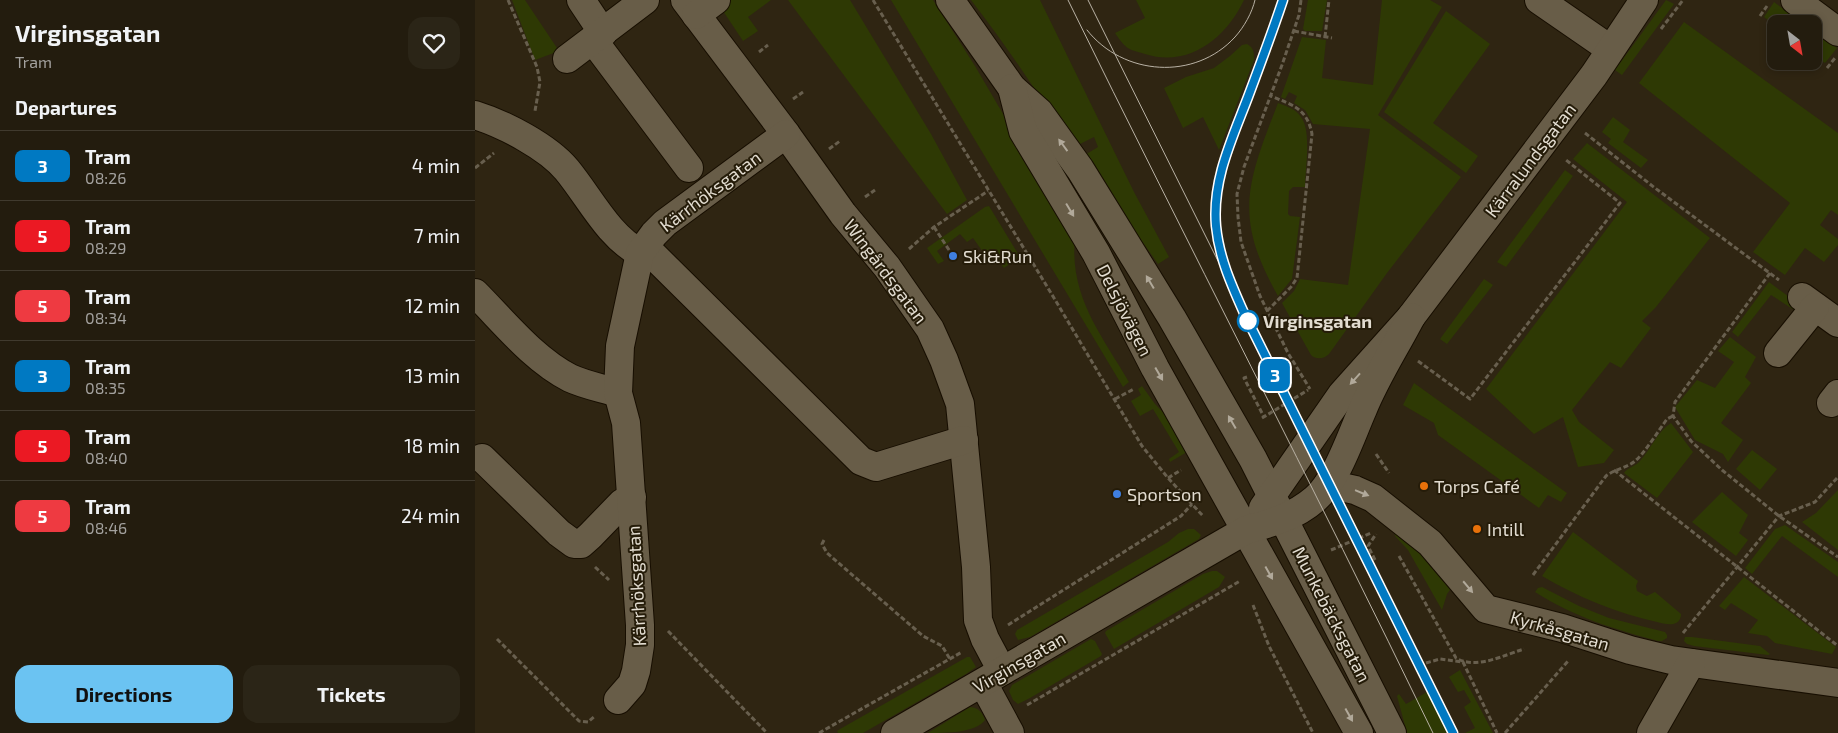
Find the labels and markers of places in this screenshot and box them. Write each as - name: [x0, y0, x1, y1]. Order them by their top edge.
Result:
- place label: Ski&Run: [963, 245, 1032, 267]
- marker: Ski&Run: [947, 250, 959, 262]
- marker: Virginsgatan: [1237, 310, 1259, 332]
- place label: Virginsgatan: [1263, 310, 1372, 332]
- place label: Torps Café: [1434, 475, 1520, 497]
- marker: Torps Café: [1418, 480, 1430, 492]
- place label: Sportson: [1127, 483, 1202, 505]
- marker: Sportson: [1111, 488, 1123, 500]
- place label: Intill: [1487, 518, 1525, 540]
- marker: Intill: [1471, 523, 1483, 535]

